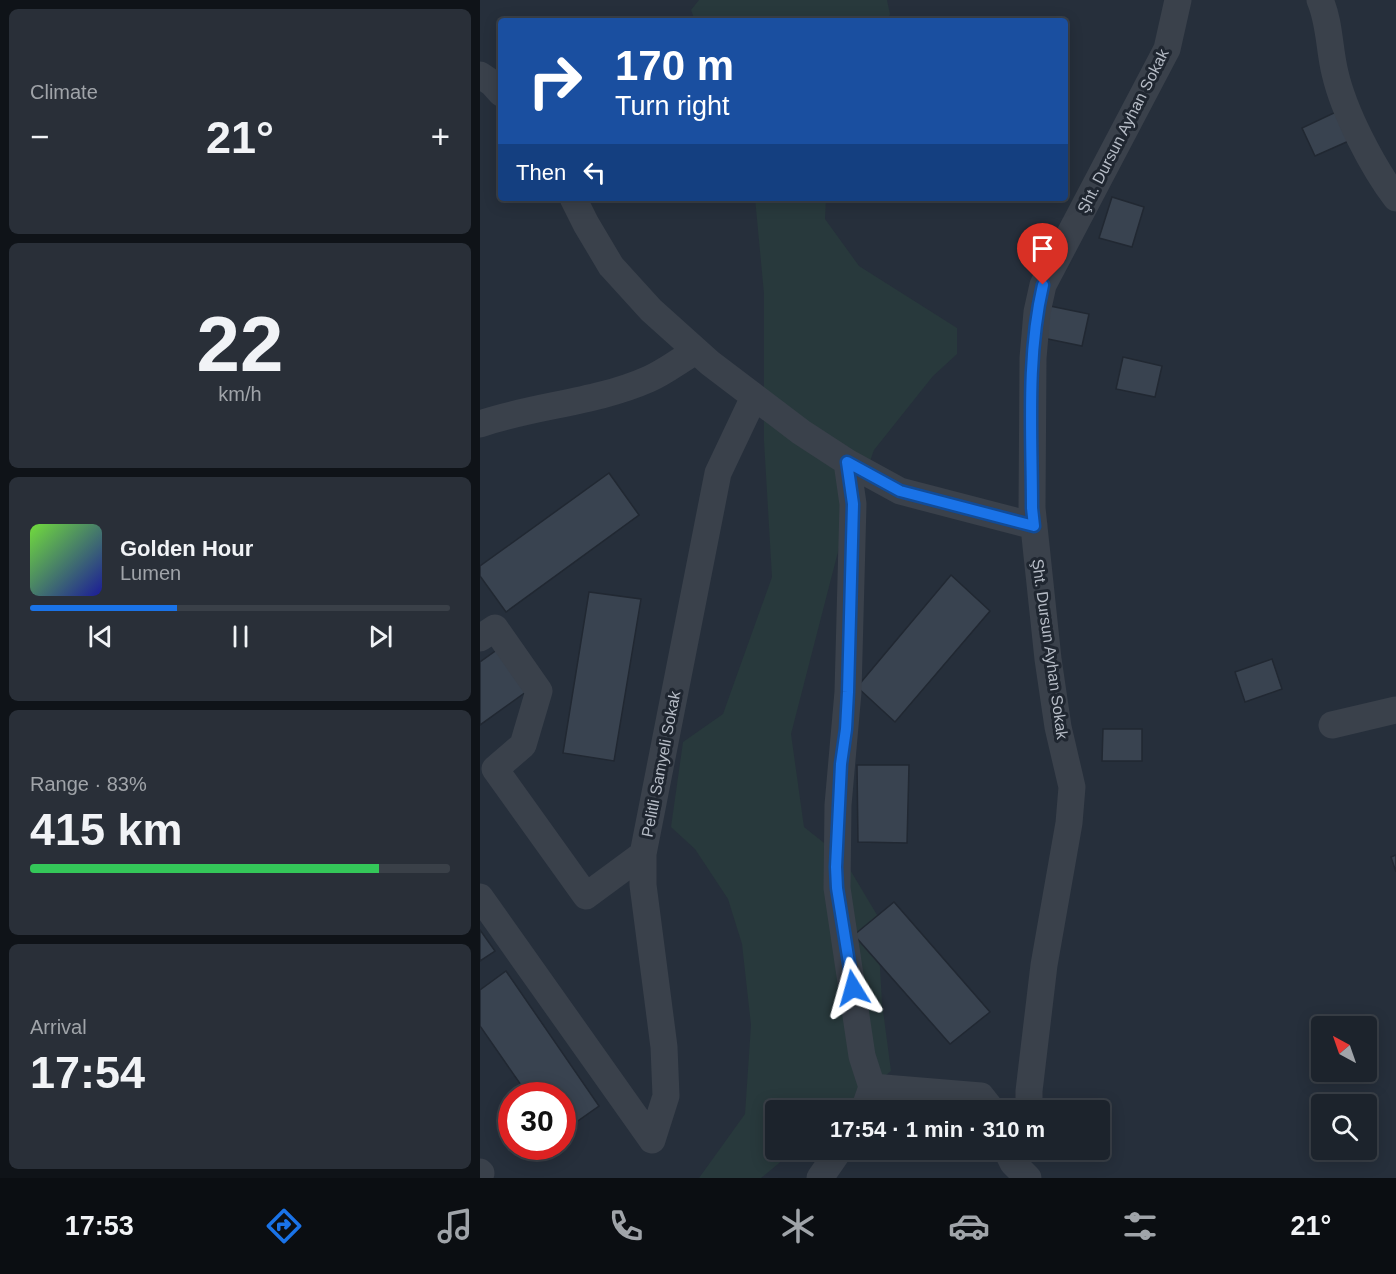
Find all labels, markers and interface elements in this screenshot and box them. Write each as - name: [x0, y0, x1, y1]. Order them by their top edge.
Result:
- icon: right: [516, 42, 594, 120]
- text: 170 m: [615, 42, 734, 89]
- street label: Şht. Dursun Ayhan Sokak: [1074, 45, 1172, 216]
- text: Climate: [30, 81, 98, 103]
- text: Turn right: [615, 91, 730, 121]
- text: 21°: [206, 112, 274, 163]
- text: −: [30, 118, 49, 155]
- text: +: [431, 118, 450, 155]
- icon: left: [578, 156, 611, 189]
- text: Then: [516, 160, 566, 185]
- pin: [1017, 223, 1068, 285]
- icon: arrive: [1026, 232, 1059, 265]
- text: 22: [197, 300, 283, 388]
- text: km/h: [218, 383, 262, 405]
- text: Golden Hour: [120, 536, 253, 561]
- street label: Şht. Dursun Ayhan Sokak: [1029, 558, 1071, 741]
- text: Lumen: [120, 562, 181, 584]
- icon: previous: [84, 620, 117, 653]
- icon: pause: [224, 620, 257, 653]
- icon: next: [364, 620, 397, 653]
- street label: Pelitli Samyeli Sokak: [638, 689, 684, 839]
- text: Range · 83%: [30, 773, 147, 795]
- text: 415 km: [30, 804, 183, 855]
- position arrow: [821, 956, 885, 1020]
- text: Arrival: [30, 1016, 87, 1038]
- north arrow: [1311, 1016, 1377, 1082]
- map controls: [1311, 1016, 1377, 1160]
- text: 17:54: [30, 1047, 145, 1098]
- speed limit sign: 30: [498, 1082, 576, 1160]
- button: search: [1311, 1094, 1377, 1160]
- text: 17:54 · 1 min · 310 m: [830, 1117, 1045, 1142]
- icon: directions: [263, 1205, 305, 1247]
- icon: music: [434, 1205, 476, 1247]
- icon: phone: [605, 1205, 647, 1247]
- icon: climate: [777, 1205, 819, 1247]
- icon: car: [948, 1205, 990, 1247]
- icon: filters: [1119, 1205, 1161, 1247]
- text: 17:53: [65, 1211, 134, 1241]
- text: 21°: [1290, 1211, 1331, 1241]

